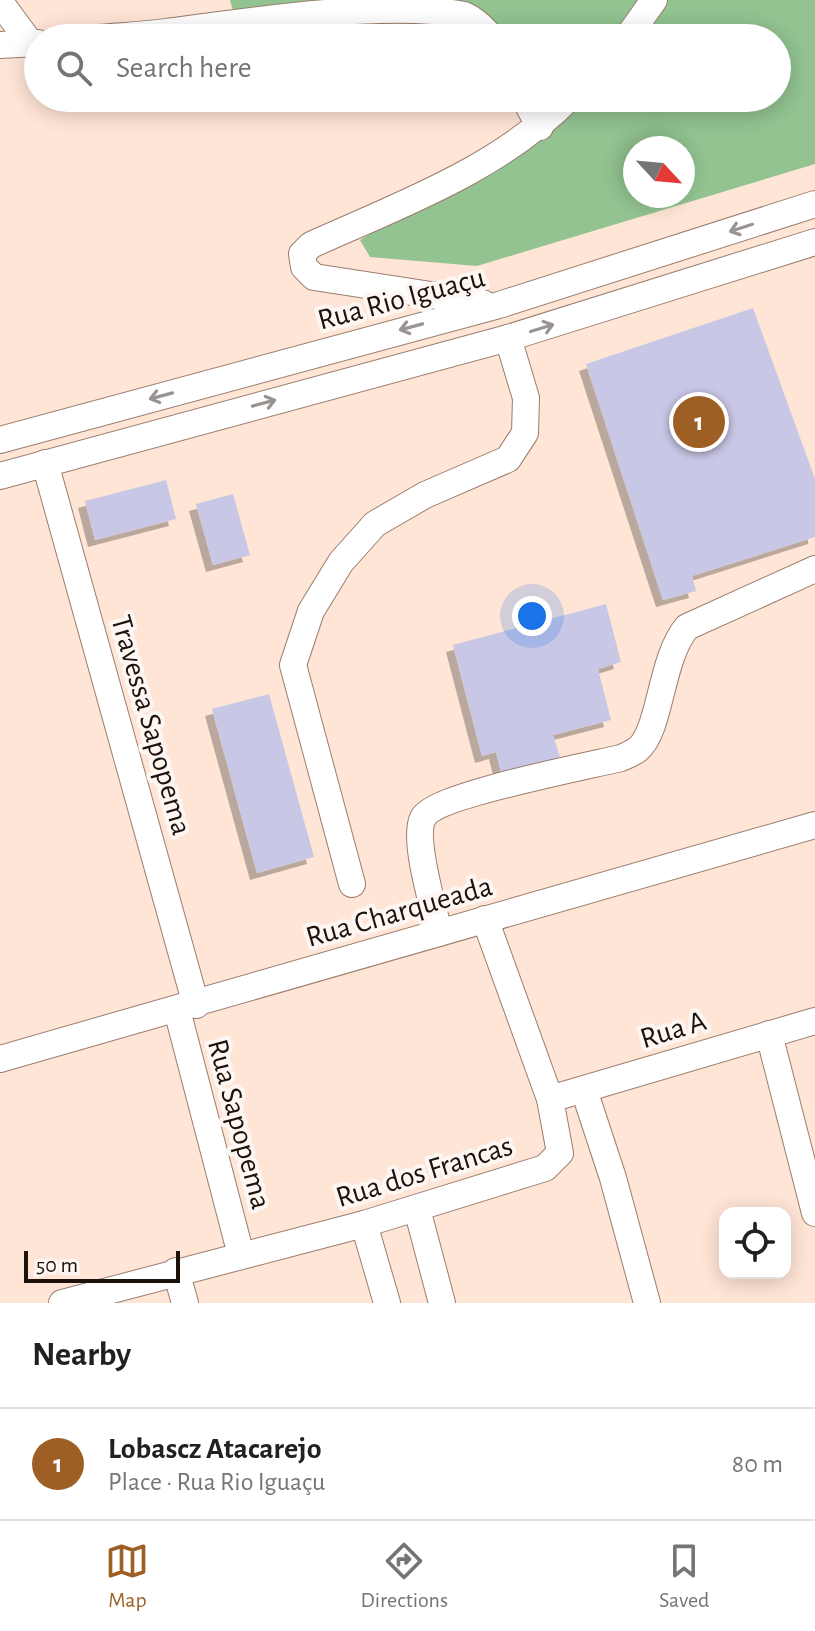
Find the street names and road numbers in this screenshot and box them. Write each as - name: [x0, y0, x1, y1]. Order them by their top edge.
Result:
- street label: Rua Rio Iguaçu: [314, 262, 488, 336]
- street label: Travessa Sapopema: [105, 612, 197, 839]
- street label: Rua Charqueada: [303, 871, 496, 953]
- street label: Rua A: [637, 1006, 710, 1054]
- street label: Rua Sapopema: [202, 1036, 276, 1212]
- street label: Rua dos Francas: [332, 1131, 516, 1213]

